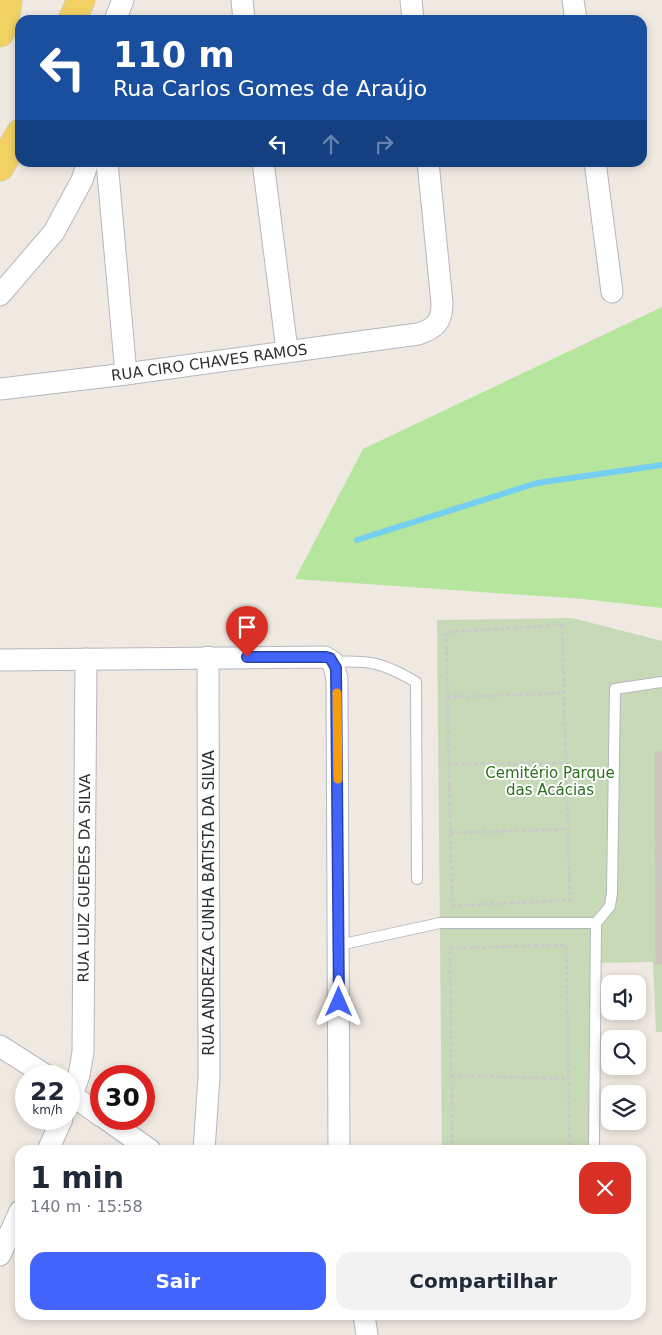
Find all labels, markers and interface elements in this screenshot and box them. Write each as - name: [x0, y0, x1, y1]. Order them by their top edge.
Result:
- icon: left: [30, 35, 95, 100]
- text: 110 m: [113, 35, 235, 75]
- text: Rua Carlos Gomes de Araújo: [113, 76, 427, 101]
- icon: left: [264, 130, 292, 158]
- icon: ahead: [317, 130, 345, 158]
- icon: right: [370, 130, 398, 158]
- street label: RUA CIRO CHAVES RAMOS: [110, 340, 309, 385]
- pin: [226, 606, 268, 657]
- icon: arrive: [233, 613, 261, 641]
- street label: RUA ANDREZA CUNHA BATISTA DA SILVA: [200, 749, 218, 1056]
- park label: Cemitério Parque das Acácias: [485, 764, 615, 799]
- street label: RUA LUIZ GUEDES DA SILVA: [75, 773, 94, 982]
- position arrow: [312, 975, 364, 1027]
- map controls: [601, 975, 646, 1130]
- button: sound: [601, 975, 646, 1020]
- button: search: [601, 1030, 646, 1075]
- speed limit sign: 30: [90, 1065, 155, 1130]
- text: 22: [30, 1077, 65, 1106]
- button: layers: [601, 1085, 646, 1130]
- text: km/h: [32, 1103, 63, 1117]
- text: 1 min: [30, 1160, 124, 1195]
- button: close: [579, 1162, 631, 1214]
- text: 140 m · 15:58: [30, 1197, 143, 1216]
- button: Sair: [30, 1252, 326, 1310]
- button: Compartilhar: [336, 1252, 631, 1310]

